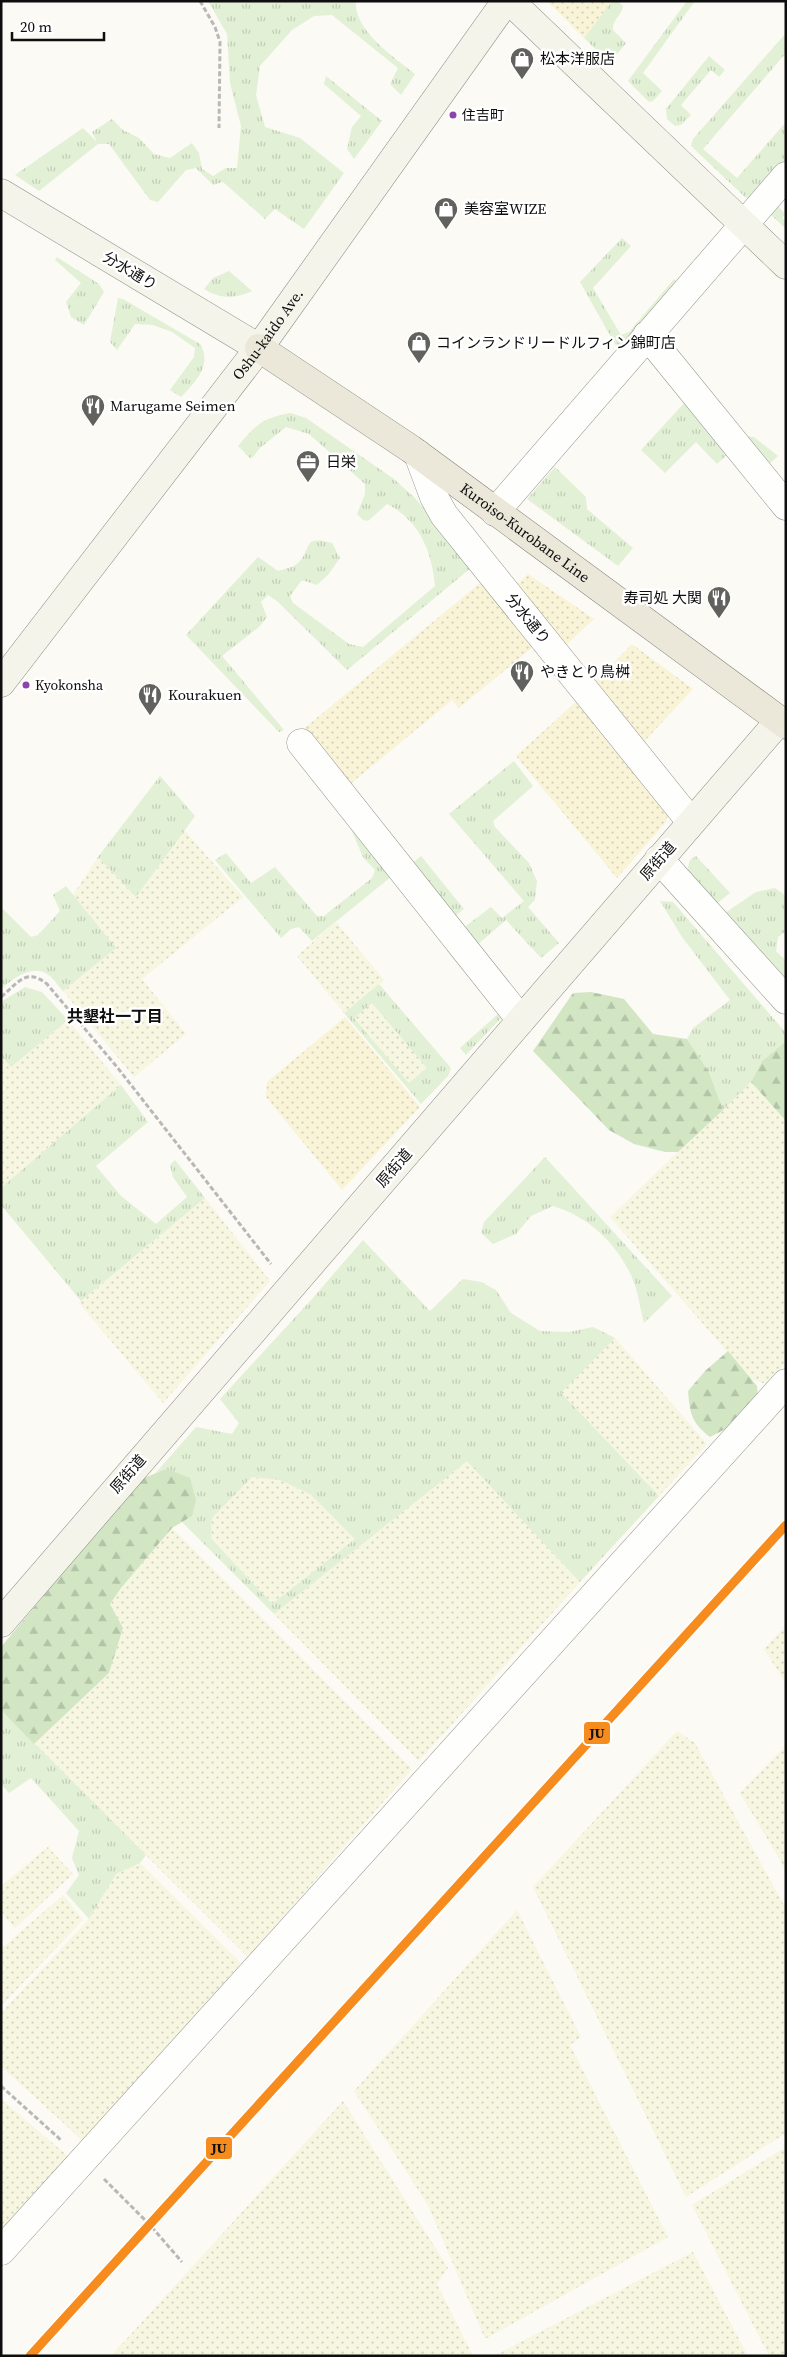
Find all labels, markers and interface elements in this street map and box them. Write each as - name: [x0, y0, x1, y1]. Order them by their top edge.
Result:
- scale bar: [12, 10, 105, 42]
- text: 20 m: [20, 16, 52, 37]
- shop icon: 松本洋服店: [509, 46, 535, 80]
- place label: 松本洋服店: [540, 48, 615, 69]
- place label: 住吉町: [462, 105, 504, 125]
- marker: 住吉町: [448, 110, 458, 120]
- shop icon: 美容室WIZE: [433, 196, 459, 230]
- place label: 美容室WIZE: [464, 198, 546, 219]
- street label: 分水通り: [99, 246, 161, 295]
- street label: Oshu-kaido Ave.: [227, 284, 308, 384]
- shop icon: コインランドリードルフィン錦町店: [406, 330, 432, 364]
- place label: コインランドリードルフィン錦町店: [436, 332, 676, 353]
- restaurant icon: Marugame Seimen: [80, 393, 106, 427]
- place label: Marugame Seimen: [110, 395, 236, 416]
- office icon: 日栄: [295, 449, 321, 483]
- place label: 日栄: [326, 451, 356, 472]
- street label: Kuroiso-Kurobane Line: [456, 478, 595, 587]
- restaurant icon: 寿司処 大関: [706, 585, 732, 619]
- place label: 寿司処 大関: [624, 587, 702, 608]
- street label: 分水通り: [501, 589, 555, 649]
- restaurant icon: やきとり鳥桝: [509, 659, 535, 693]
- place label: やきとり鳥桝: [540, 661, 630, 682]
- place label: Kyokonsha: [35, 675, 104, 695]
- marker: Kyokonsha: [21, 680, 31, 690]
- restaurant icon: Kourakuen: [137, 682, 163, 716]
- place label: Kourakuen: [168, 684, 242, 705]
- street label: 原街道: [635, 837, 680, 885]
- district label: 共墾社一丁目: [67, 1005, 163, 1027]
- street label: 原街道: [371, 1144, 416, 1192]
- street label: 原街道: [105, 1450, 150, 1498]
- line badge: JU: [583, 1721, 611, 1745]
- text: JU: [588, 1723, 605, 1743]
- line badge: JU: [205, 2136, 233, 2160]
- text: JU: [210, 2138, 227, 2158]

